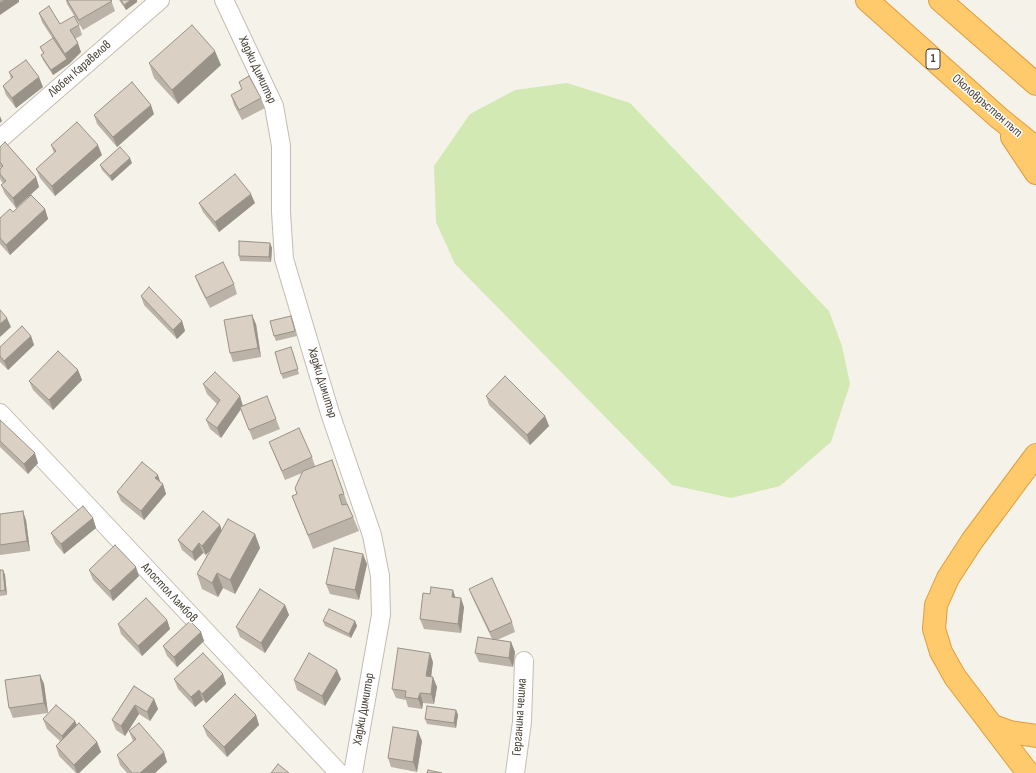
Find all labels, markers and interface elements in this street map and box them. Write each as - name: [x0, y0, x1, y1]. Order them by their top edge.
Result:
- street label: Хаджи Димитър: [235, 34, 279, 106]
- street label: Любен Каравелов: [45, 37, 115, 101]
- road number: 1: [926, 49, 940, 69]
- street label: Околовръстен път: [949, 71, 1025, 141]
- street label: Хаджи Димитър: [304, 346, 340, 420]
- street label: Апостол Ламбов: [138, 560, 200, 626]
- street label: Хаджи Димитър: [350, 672, 378, 746]
- street label: Герганина чешма: [510, 678, 530, 756]

